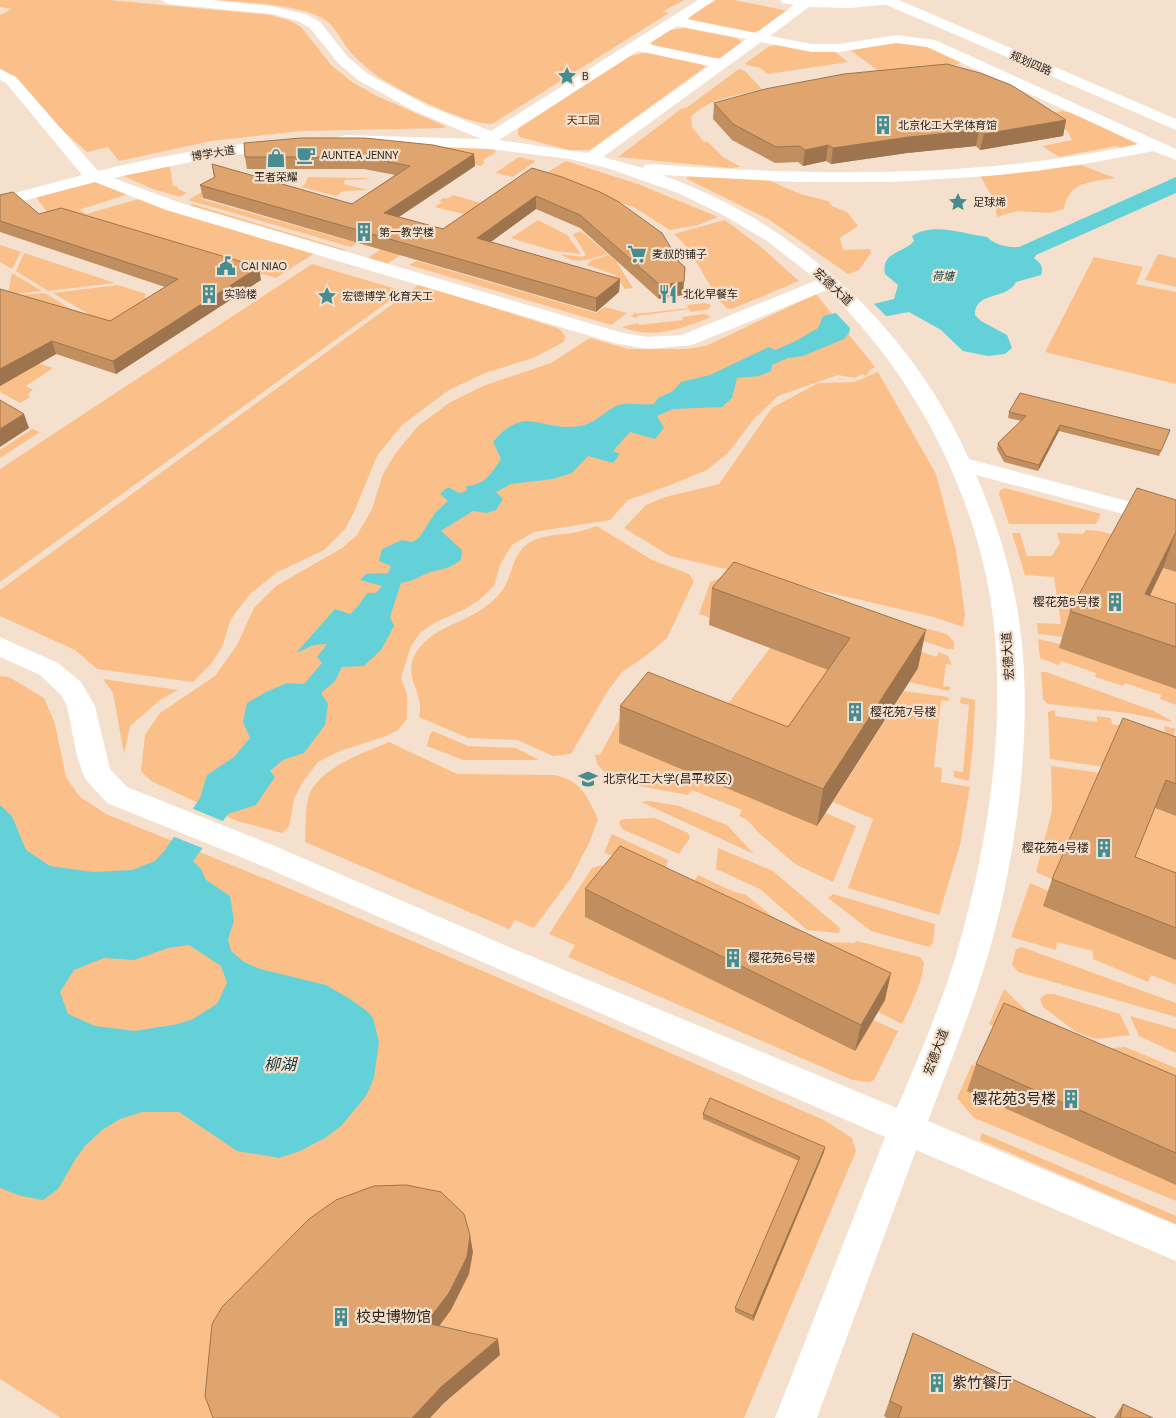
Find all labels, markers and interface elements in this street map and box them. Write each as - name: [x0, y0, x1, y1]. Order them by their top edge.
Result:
- street label: 规划四路: [1008, 48, 1054, 78]
- place icon: B: [556, 65, 578, 87]
- place label: B: [582, 69, 589, 83]
- park label: 天工园: [567, 113, 600, 127]
- building icon: 北京化工大学体育馆: [872, 114, 894, 136]
- place label: 北京化工大学体育馆: [898, 118, 997, 132]
- street label: 博学大道: [190, 143, 236, 163]
- cafe icon: AUNTEA JENNY: [295, 144, 317, 166]
- shop icon: 王者荣耀: [265, 147, 287, 169]
- place label: AUNTEA JENNY: [321, 148, 399, 162]
- place label: 王者荣耀: [254, 170, 298, 184]
- place icon: 足球烯: [947, 191, 969, 213]
- place label: 足球烯: [973, 195, 1006, 209]
- building icon: 第一教学楼: [353, 221, 375, 243]
- place label: 第一教学楼: [379, 225, 434, 239]
- supermarket icon: 麦叔的铺子: [626, 243, 648, 265]
- place label: 麦叔的铺子: [652, 247, 707, 261]
- public building icon: CAI NIAO: [215, 255, 237, 277]
- place label: CAI NIAO: [241, 259, 287, 273]
- street label: 宏德大道: [810, 265, 856, 309]
- water label: 荷塘: [932, 269, 956, 283]
- building icon: 实验楼: [198, 283, 220, 305]
- restaurant icon: 北化早餐车: [657, 283, 679, 305]
- place icon: 宏德博学 化育天工: [316, 285, 338, 307]
- place label: 实验楼: [224, 287, 257, 301]
- place label: 北化早餐车: [683, 287, 738, 301]
- place label: 宏德博学 化育天工: [342, 289, 433, 303]
- building icon: 樱花苑5号楼: [1104, 591, 1126, 613]
- place label: 樱花苑5号楼: [1033, 594, 1100, 610]
- street label: 宏德大道: [998, 631, 1018, 681]
- building icon: 樱花苑7号楼: [844, 701, 866, 723]
- place label: 樱花苑7号楼: [870, 704, 936, 720]
- school or university icon: 北京化工大学(昌平校区): [577, 768, 599, 790]
- place label: 北京化工大学(昌平校区): [603, 771, 732, 787]
- building icon: 樱花苑4号楼: [1093, 837, 1115, 859]
- place label: 樱花苑4号楼: [1022, 840, 1089, 856]
- building icon: 樱花苑6号楼: [722, 947, 744, 969]
- place label: 樱花苑6号楼: [748, 950, 816, 966]
- street label: 宏德大道: [920, 1027, 952, 1077]
- water label: 柳湖: [264, 1054, 299, 1075]
- building icon: 樱花苑3号楼: [1060, 1088, 1082, 1110]
- place label: 樱花苑3号楼: [972, 1089, 1056, 1109]
- building icon: 校史博物馆: [330, 1306, 352, 1328]
- place label: 校史博物馆: [356, 1307, 431, 1327]
- building icon: 紫竹餐厅: [926, 1372, 948, 1394]
- place label: 紫竹餐厅: [952, 1373, 1012, 1393]

